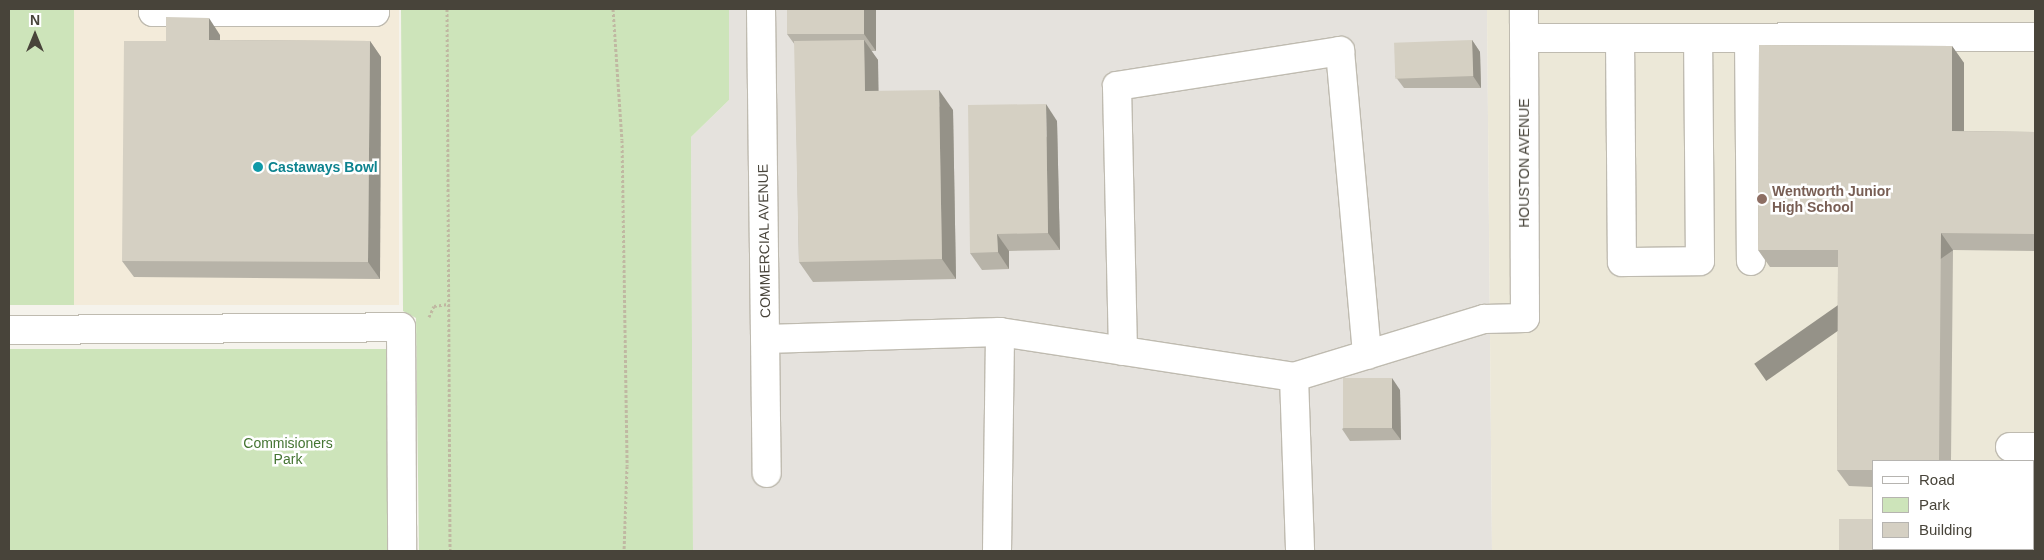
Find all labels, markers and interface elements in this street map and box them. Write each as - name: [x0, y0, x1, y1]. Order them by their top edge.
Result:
- north arrow: [10, 10, 60, 60]
- text: N: [30, 12, 40, 28]
- street label: HOUSTON AVENUE: [1516, 98, 1532, 228]
- place label: Castaways Bowl: [268, 159, 378, 175]
- marker: Castaways Bowl: [252, 161, 264, 173]
- street label: COMMERCIAL AVENUE: [754, 163, 774, 319]
- place label: Wentworth Junior High School: [1772, 183, 1891, 216]
- marker: Wentworth Junior High School: [1756, 193, 1768, 205]
- park label: Commisioners Park: [243, 435, 333, 468]
- legend: [1872, 460, 2034, 550]
- text: Road: [1919, 471, 1955, 488]
- text: Park: [1919, 496, 1950, 513]
- text: Building: [1919, 521, 1972, 538]

